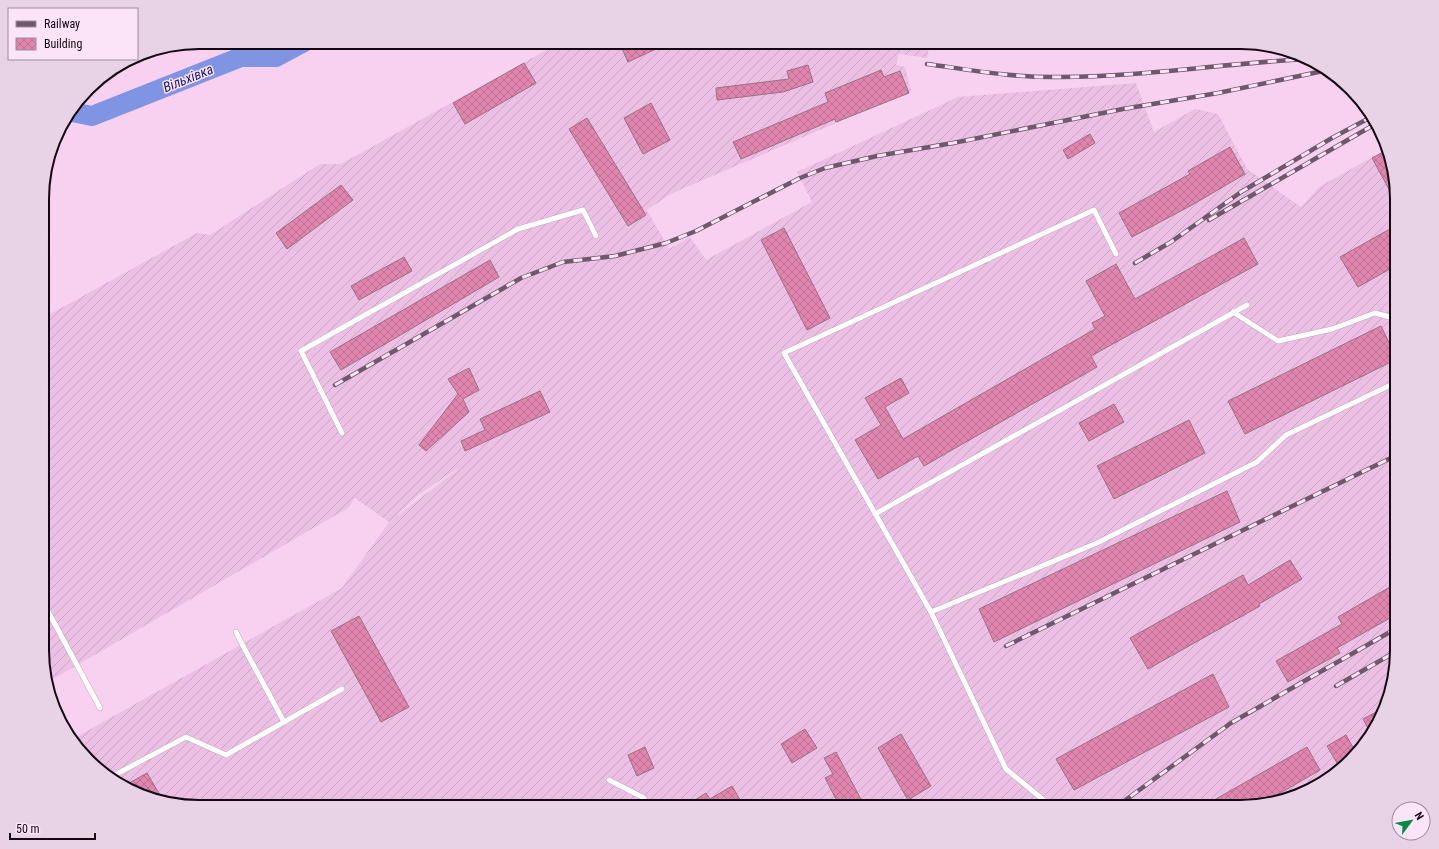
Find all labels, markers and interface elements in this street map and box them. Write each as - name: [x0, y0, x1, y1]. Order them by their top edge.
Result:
- legend: [8, 8, 138, 60]
- text: Railway: [44, 17, 80, 31]
- text: Building: [44, 37, 82, 51]
- water label: Вільхівка: [161, 61, 215, 95]
- north arrow: [1391, 801, 1431, 841]
- text: N: [1412, 810, 1426, 822]
- scale bar: [10, 815, 95, 841]
- text: 50 m: [16, 822, 40, 836]

